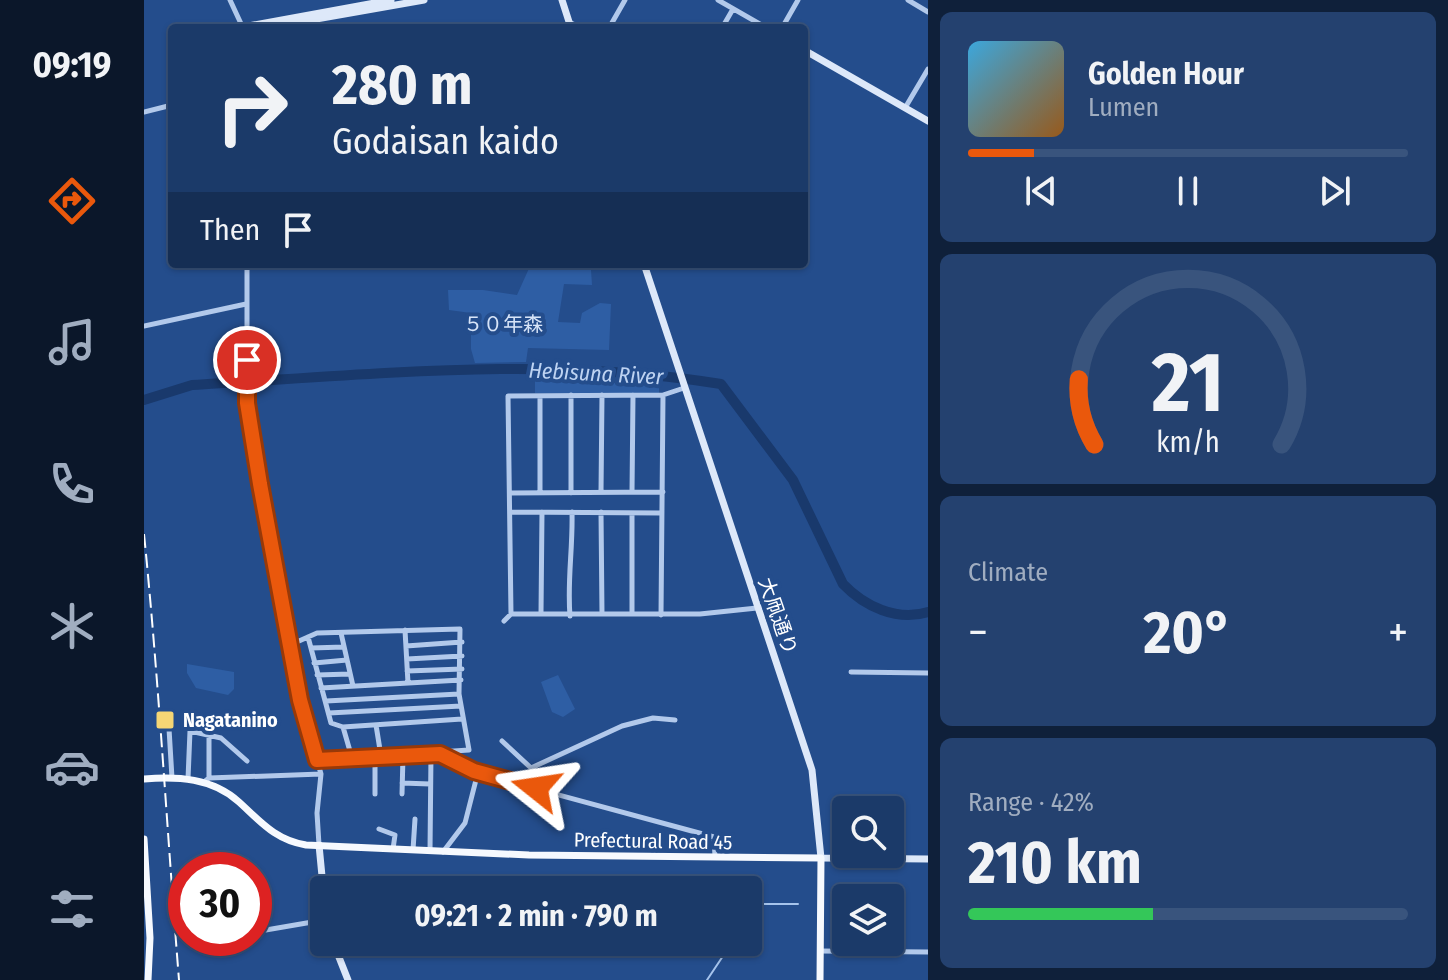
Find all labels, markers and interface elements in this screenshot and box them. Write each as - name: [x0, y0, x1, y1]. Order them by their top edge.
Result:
- text: 09:19: [33, 43, 111, 87]
- text: 280 m: [332, 52, 472, 119]
- icon: right: [200, 56, 304, 160]
- text: Golden Hour: [1088, 56, 1244, 92]
- text: Lumen: [1088, 92, 1159, 123]
- text: Godaisan kaido: [332, 120, 559, 164]
- icon: previous: [1019, 169, 1063, 213]
- icon: pause: [1166, 169, 1210, 213]
- icon: next: [1313, 169, 1357, 213]
- icon: directions: [44, 173, 100, 229]
- icon: arrive: [276, 208, 320, 252]
- text: Then: [200, 212, 260, 248]
- park label: ５０年森: [463, 312, 543, 336]
- icon: music: [44, 314, 100, 370]
- pin: [213, 326, 281, 394]
- text: 21: [1151, 333, 1224, 433]
- icon: arrive: [225, 338, 269, 382]
- water label: Hebisuna River: [528, 356, 665, 391]
- text: km/h: [1156, 425, 1220, 460]
- icon: phone: [44, 456, 100, 512]
- text: Climate: [968, 557, 1048, 588]
- street label: 大凧通り: [754, 574, 802, 658]
- text: 20°: [1144, 597, 1232, 669]
- icon: climate: [44, 598, 100, 654]
- text: −: [968, 606, 988, 659]
- text: +: [1388, 606, 1408, 659]
- place label: Nagatanino: [183, 708, 278, 732]
- marker: Nagatanino: [154, 709, 176, 731]
- icon: car: [44, 739, 100, 795]
- position arrow: [494, 746, 578, 830]
- text: Range · 42%: [968, 787, 1094, 818]
- map controls: [832, 796, 904, 956]
- button: search: [832, 796, 904, 868]
- text: 210 km: [968, 827, 1142, 899]
- street label: Prefectural Road 45: [574, 828, 732, 854]
- speed limit sign: 30: [168, 852, 272, 956]
- icon: filters: [44, 881, 100, 937]
- button: layers: [832, 884, 904, 956]
- text: 09:21 · 2 min · 790 m: [414, 898, 658, 934]

